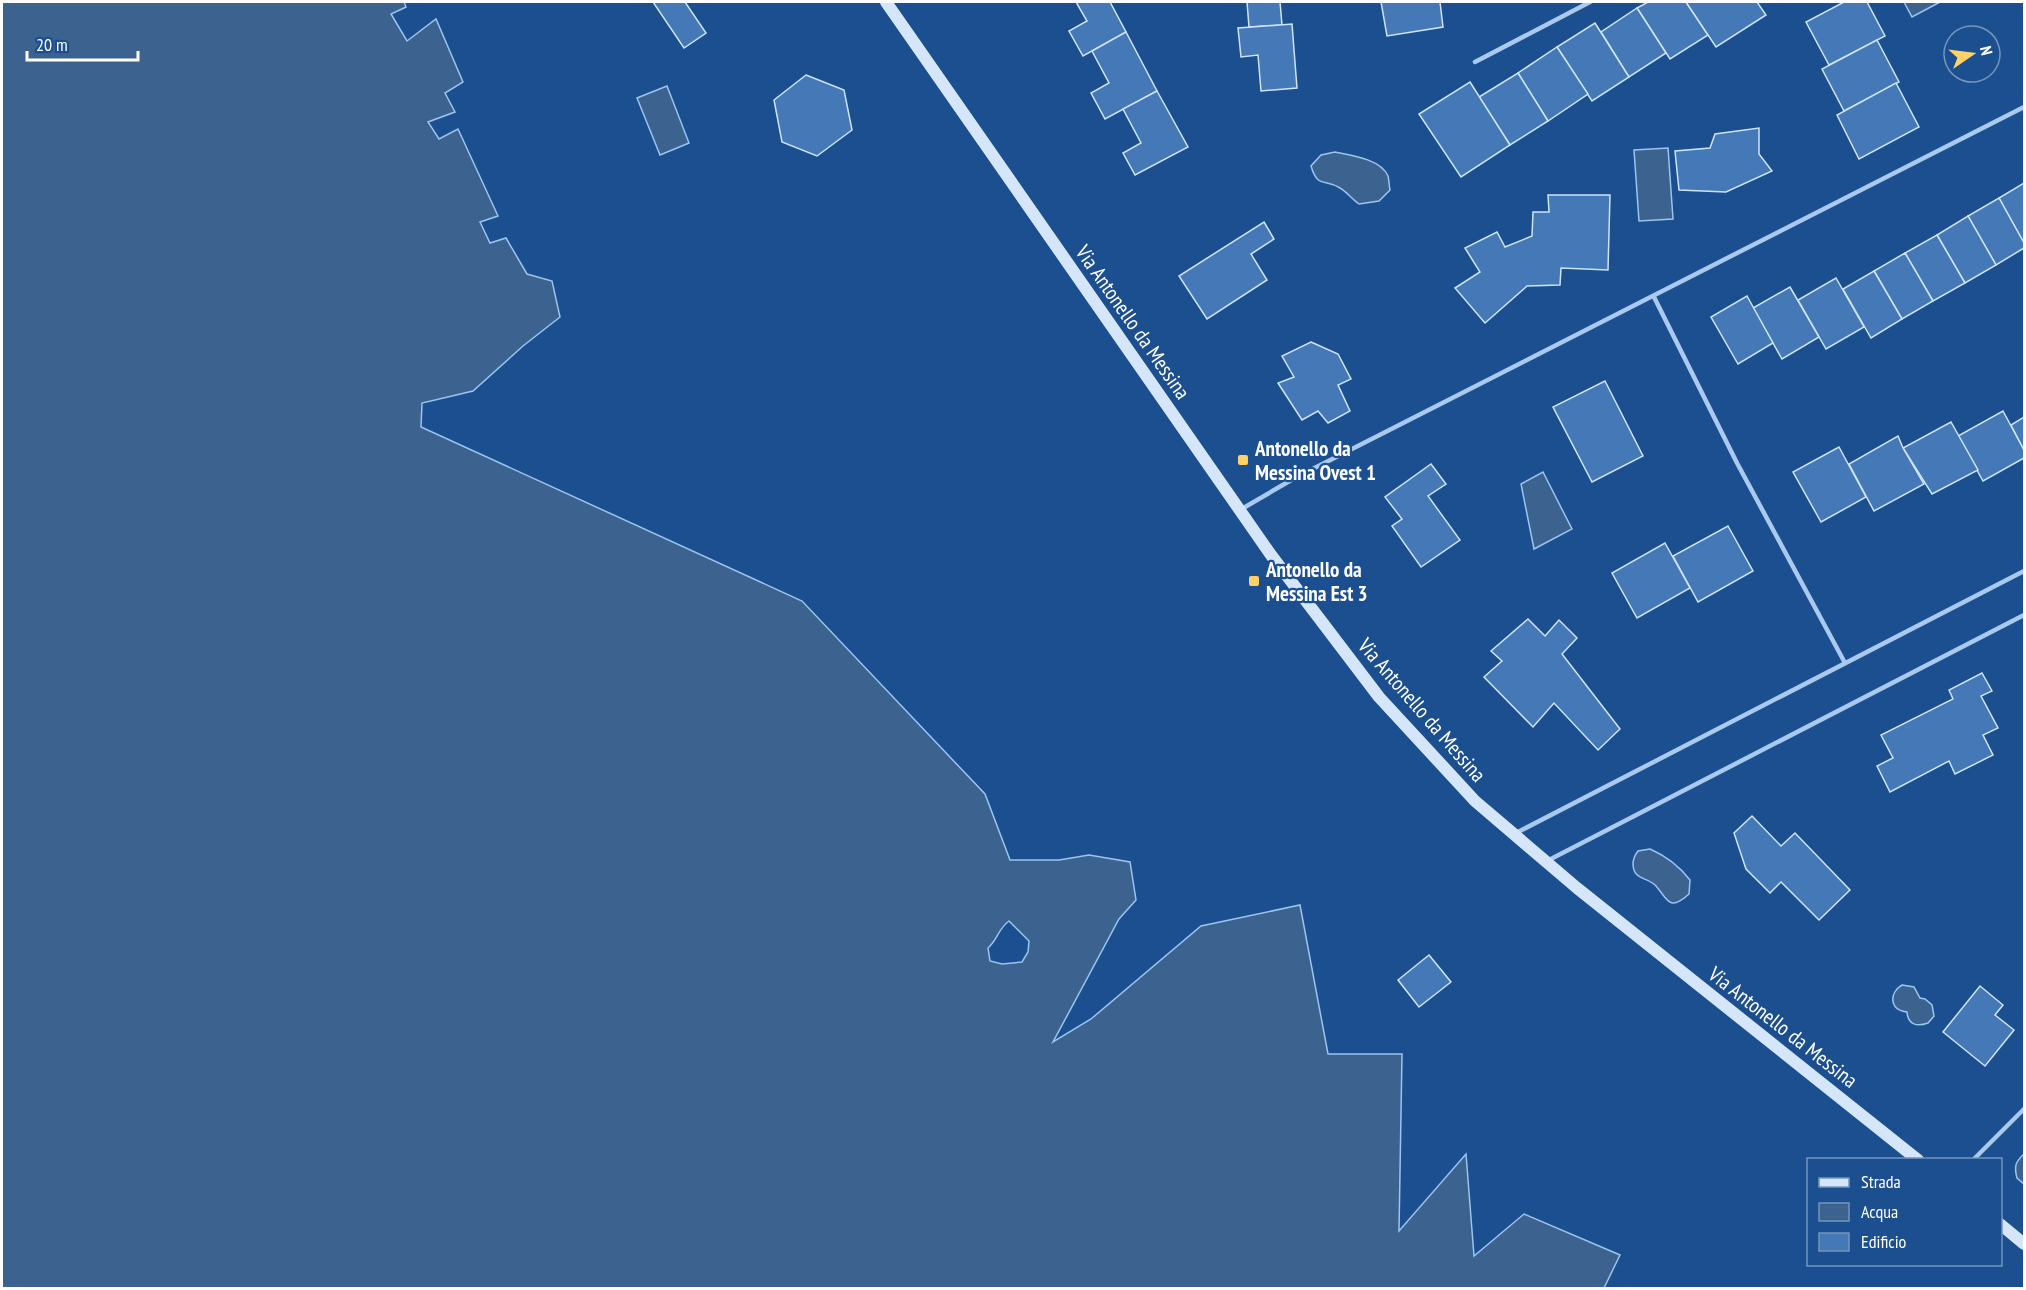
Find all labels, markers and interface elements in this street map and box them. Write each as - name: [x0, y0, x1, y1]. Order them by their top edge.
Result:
- scale bar: [27, 24, 138, 62]
- north arrow: [1942, 24, 2002, 84]
- text: 20 m: [36, 33, 68, 56]
- text: N: [1976, 44, 1997, 57]
- street label: Via Antonello da Messina: [1069, 239, 1196, 404]
- place label: Antonello da Messina Ovest 1: [1254, 435, 1376, 486]
- marker: Antonello da Messina Ovest 1: [1236, 453, 1250, 467]
- place label: Antonello da Messina Est 3: [1265, 556, 1368, 607]
- marker: Antonello da Messina Est 3: [1247, 574, 1261, 588]
- street label: Via Antonello da Messina: [1351, 632, 1492, 788]
- street label: Via Antonello da Messina: [1702, 960, 1863, 1094]
- legend: [1807, 1158, 2002, 1266]
- text: Strada: [1861, 1170, 1901, 1193]
- text: Acqua: [1861, 1200, 1898, 1223]
- text: Edificio: [1861, 1230, 1907, 1253]

